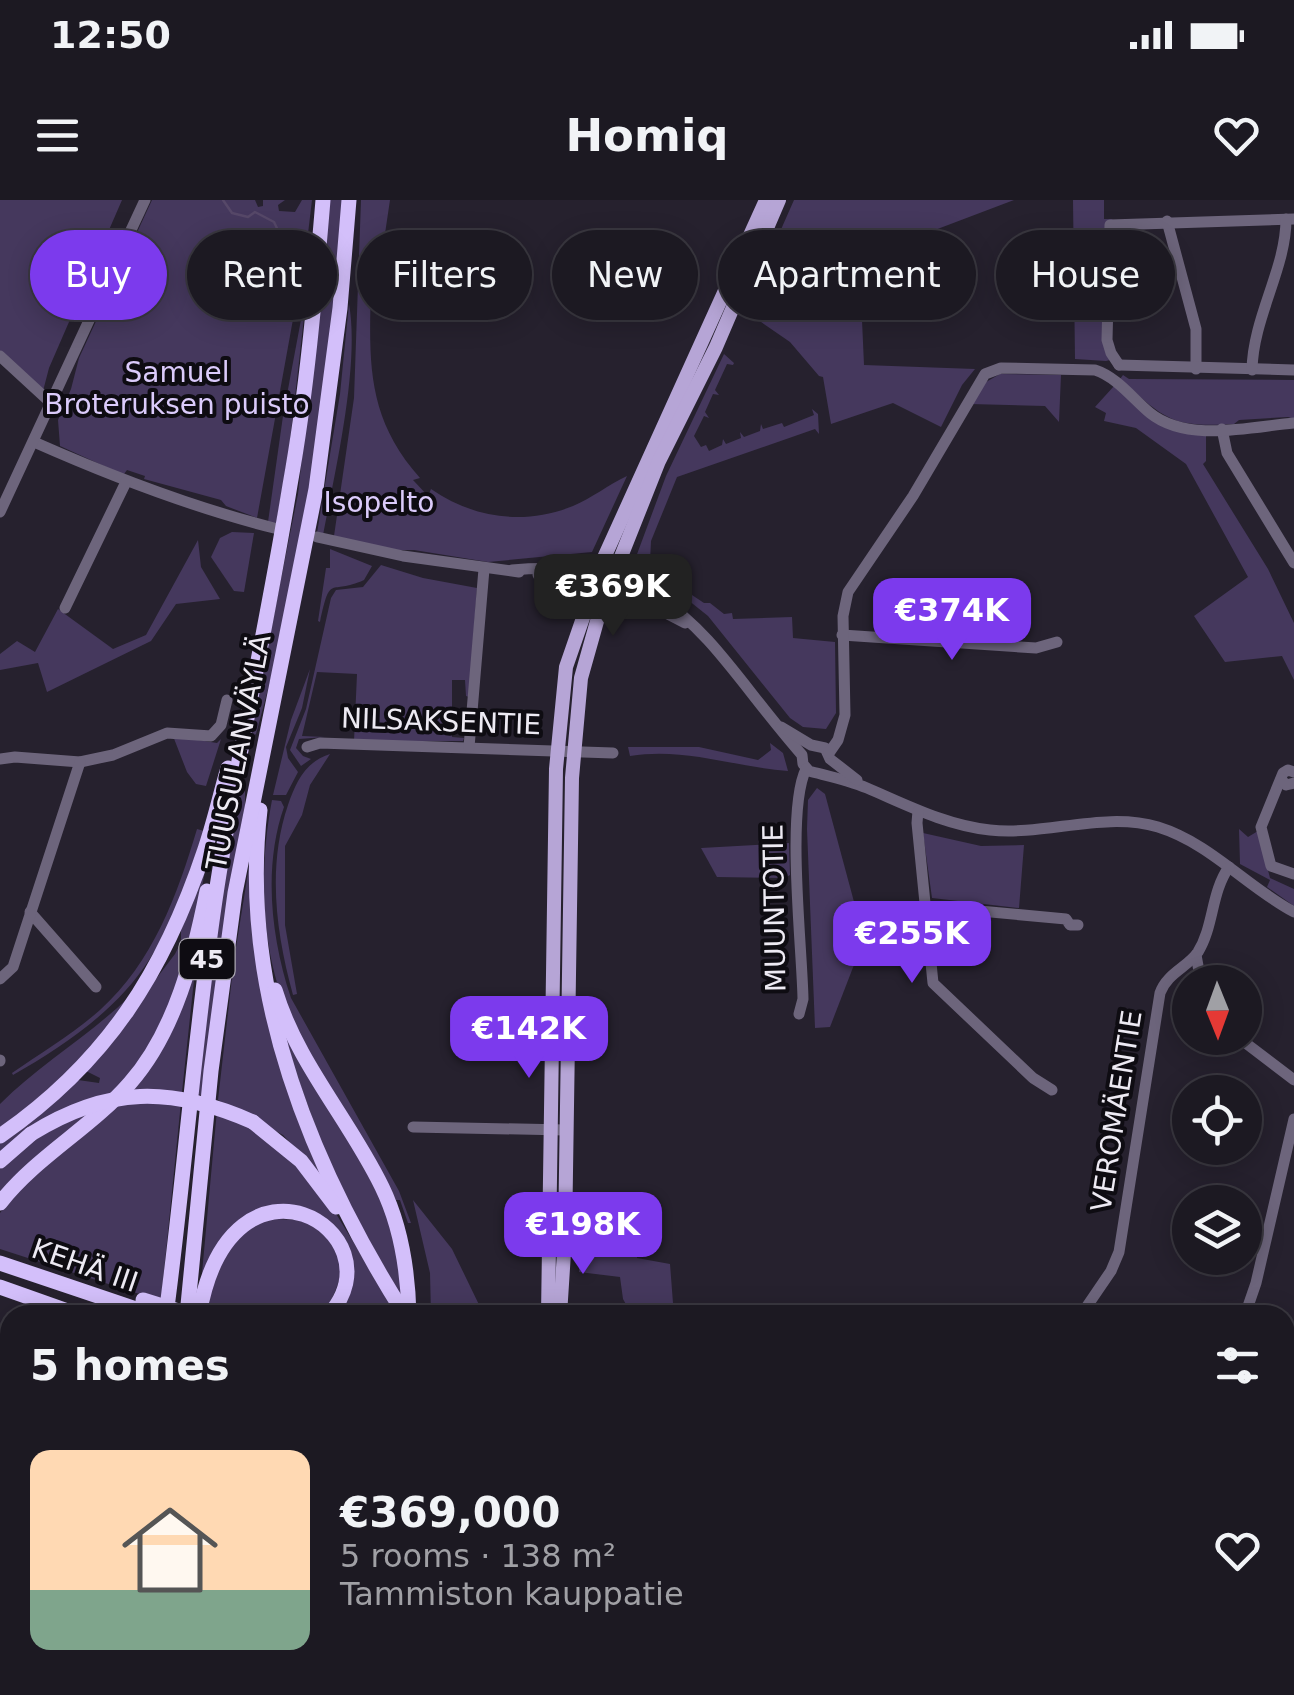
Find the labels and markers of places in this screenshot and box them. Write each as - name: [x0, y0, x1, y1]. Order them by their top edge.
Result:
- pin: €369K: [543, 554, 683, 639]
- pin: €374K: [882, 578, 1022, 663]
- pin: €255K: [842, 901, 982, 986]
- pin: €142K: [459, 996, 599, 1081]
- pin: €198K: [513, 1192, 653, 1277]

